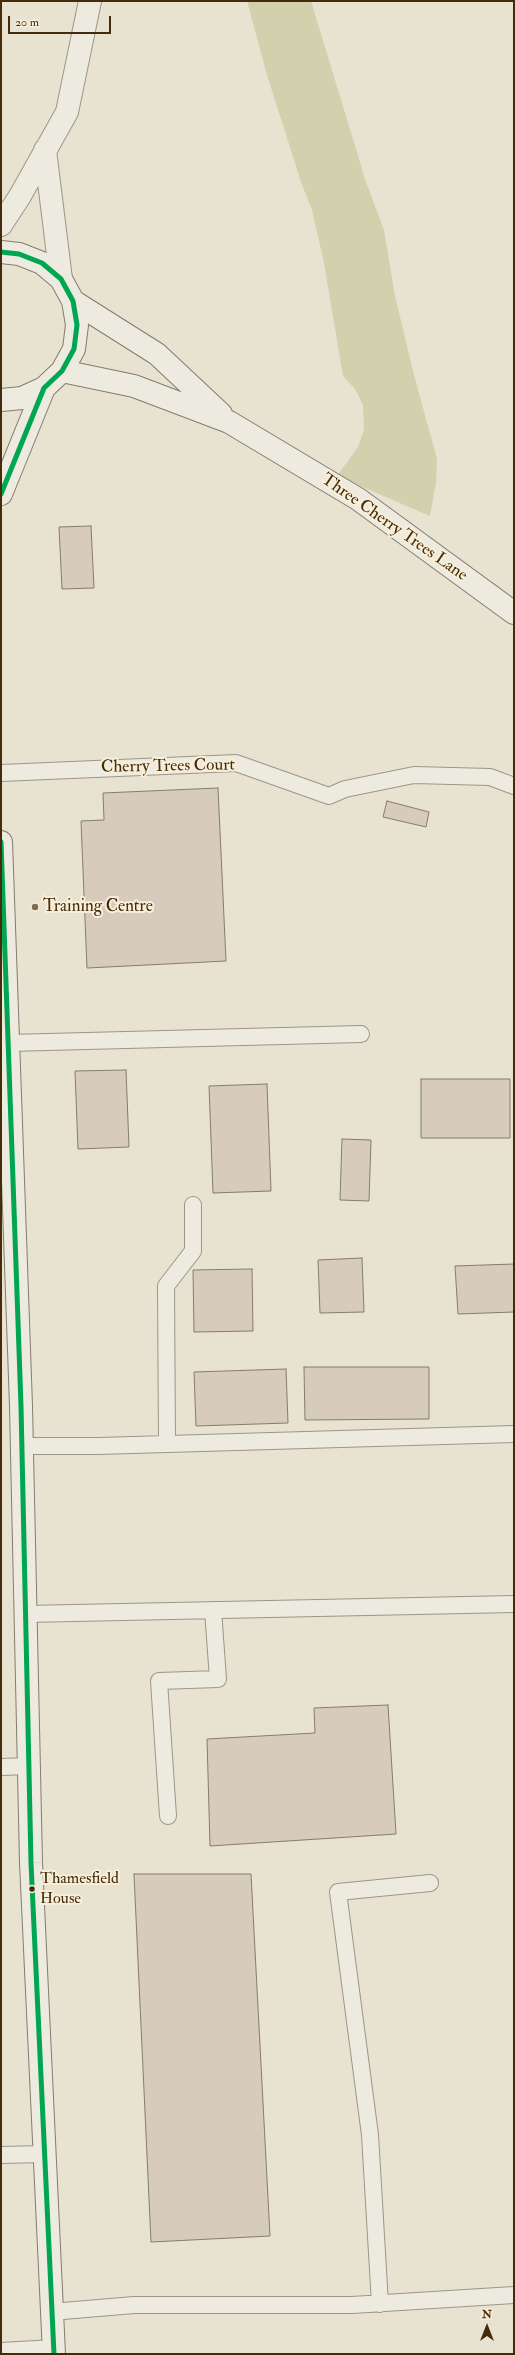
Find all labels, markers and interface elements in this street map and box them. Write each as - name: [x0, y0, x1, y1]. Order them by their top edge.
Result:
- scale bar: [10, 8, 113, 34]
- text: 20 m: [15, 15, 39, 30]
- street label: Three Cherry Trees Lane: [317, 470, 471, 586]
- street label: Cherry Trees Court: [101, 756, 235, 778]
- place label: Training Centre: [43, 897, 153, 917]
- marker: Training Centre: [30, 902, 40, 912]
- place label: Thamesfield House: [40, 1870, 119, 1908]
- marker: Thamesfield House: [27, 1884, 37, 1894]
- north arrow: [467, 2307, 507, 2347]
- text: N: [482, 2308, 492, 2321]

